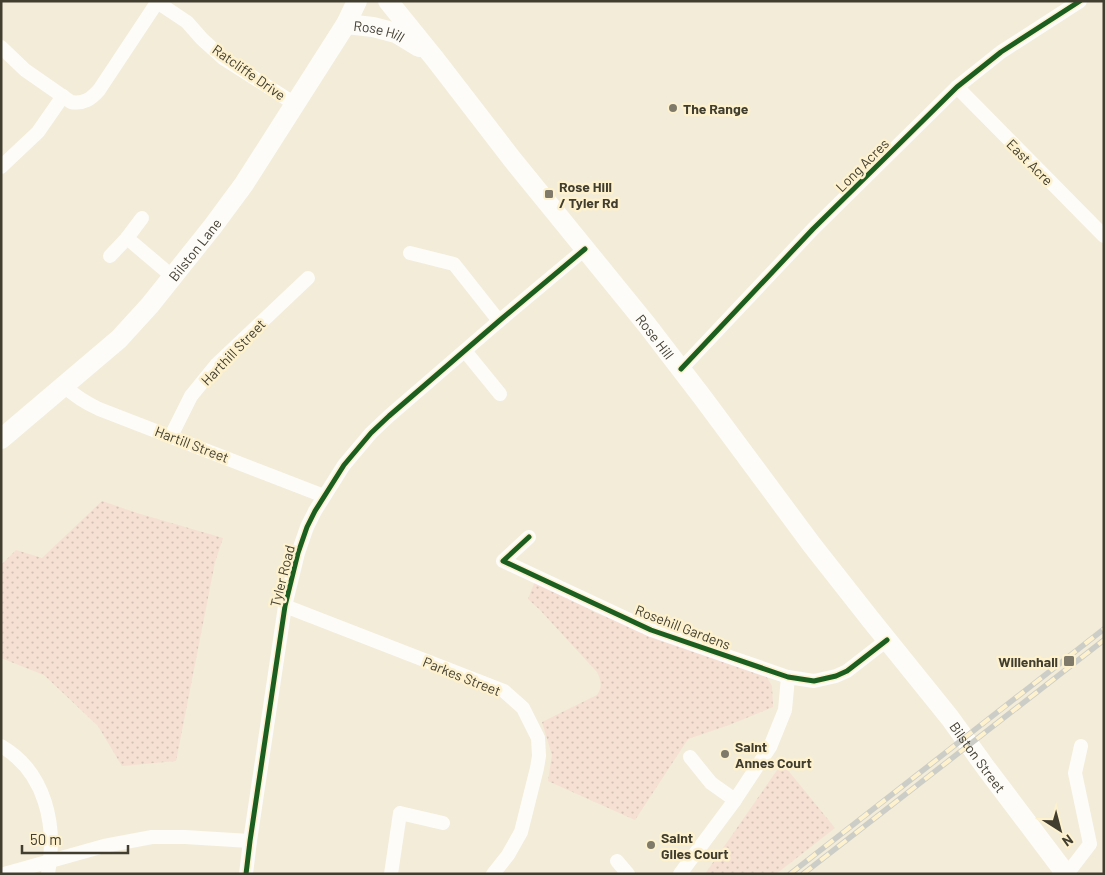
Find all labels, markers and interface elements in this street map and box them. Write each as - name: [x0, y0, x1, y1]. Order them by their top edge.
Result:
- street label: Rose Hill: [353, 16, 408, 45]
- street label: Ratcliffe Drive: [209, 41, 289, 103]
- place label: The Range: [683, 100, 749, 117]
- marker: The Range: [667, 102, 679, 114]
- street label: Long Acres: [832, 135, 892, 195]
- street label: East Acre: [1003, 135, 1057, 189]
- place label: Rose Hill / Tyler Rd: [559, 178, 619, 211]
- marker: Rose Hill / Tyler Rd: [543, 188, 555, 200]
- street label: Bilston Lane: [164, 215, 225, 284]
- street label: Rose Hill: [633, 310, 678, 362]
- street label: Harthill Street: [197, 315, 269, 389]
- street label: Hartill Street: [153, 422, 231, 466]
- street label: Tyler Road: [266, 543, 298, 609]
- street label: Rosehill Gardens: [633, 601, 733, 653]
- street label: Parkes Street: [421, 653, 503, 699]
- place label: Willenhall: [998, 653, 1058, 670]
- marker: Willenhall: [1062, 654, 1076, 668]
- street label: Bilston Street: [947, 718, 1010, 795]
- place label: Saint Annes Court: [735, 738, 812, 771]
- marker: Saint Annes Court: [719, 748, 731, 760]
- north arrow: [1035, 805, 1085, 855]
- scale bar: [22, 822, 129, 854]
- place label: Saint Giles Court: [661, 829, 729, 862]
- text: 50 m: [30, 830, 62, 848]
- text: N: [1059, 831, 1077, 851]
- marker: Saint Giles Court: [645, 839, 657, 851]

